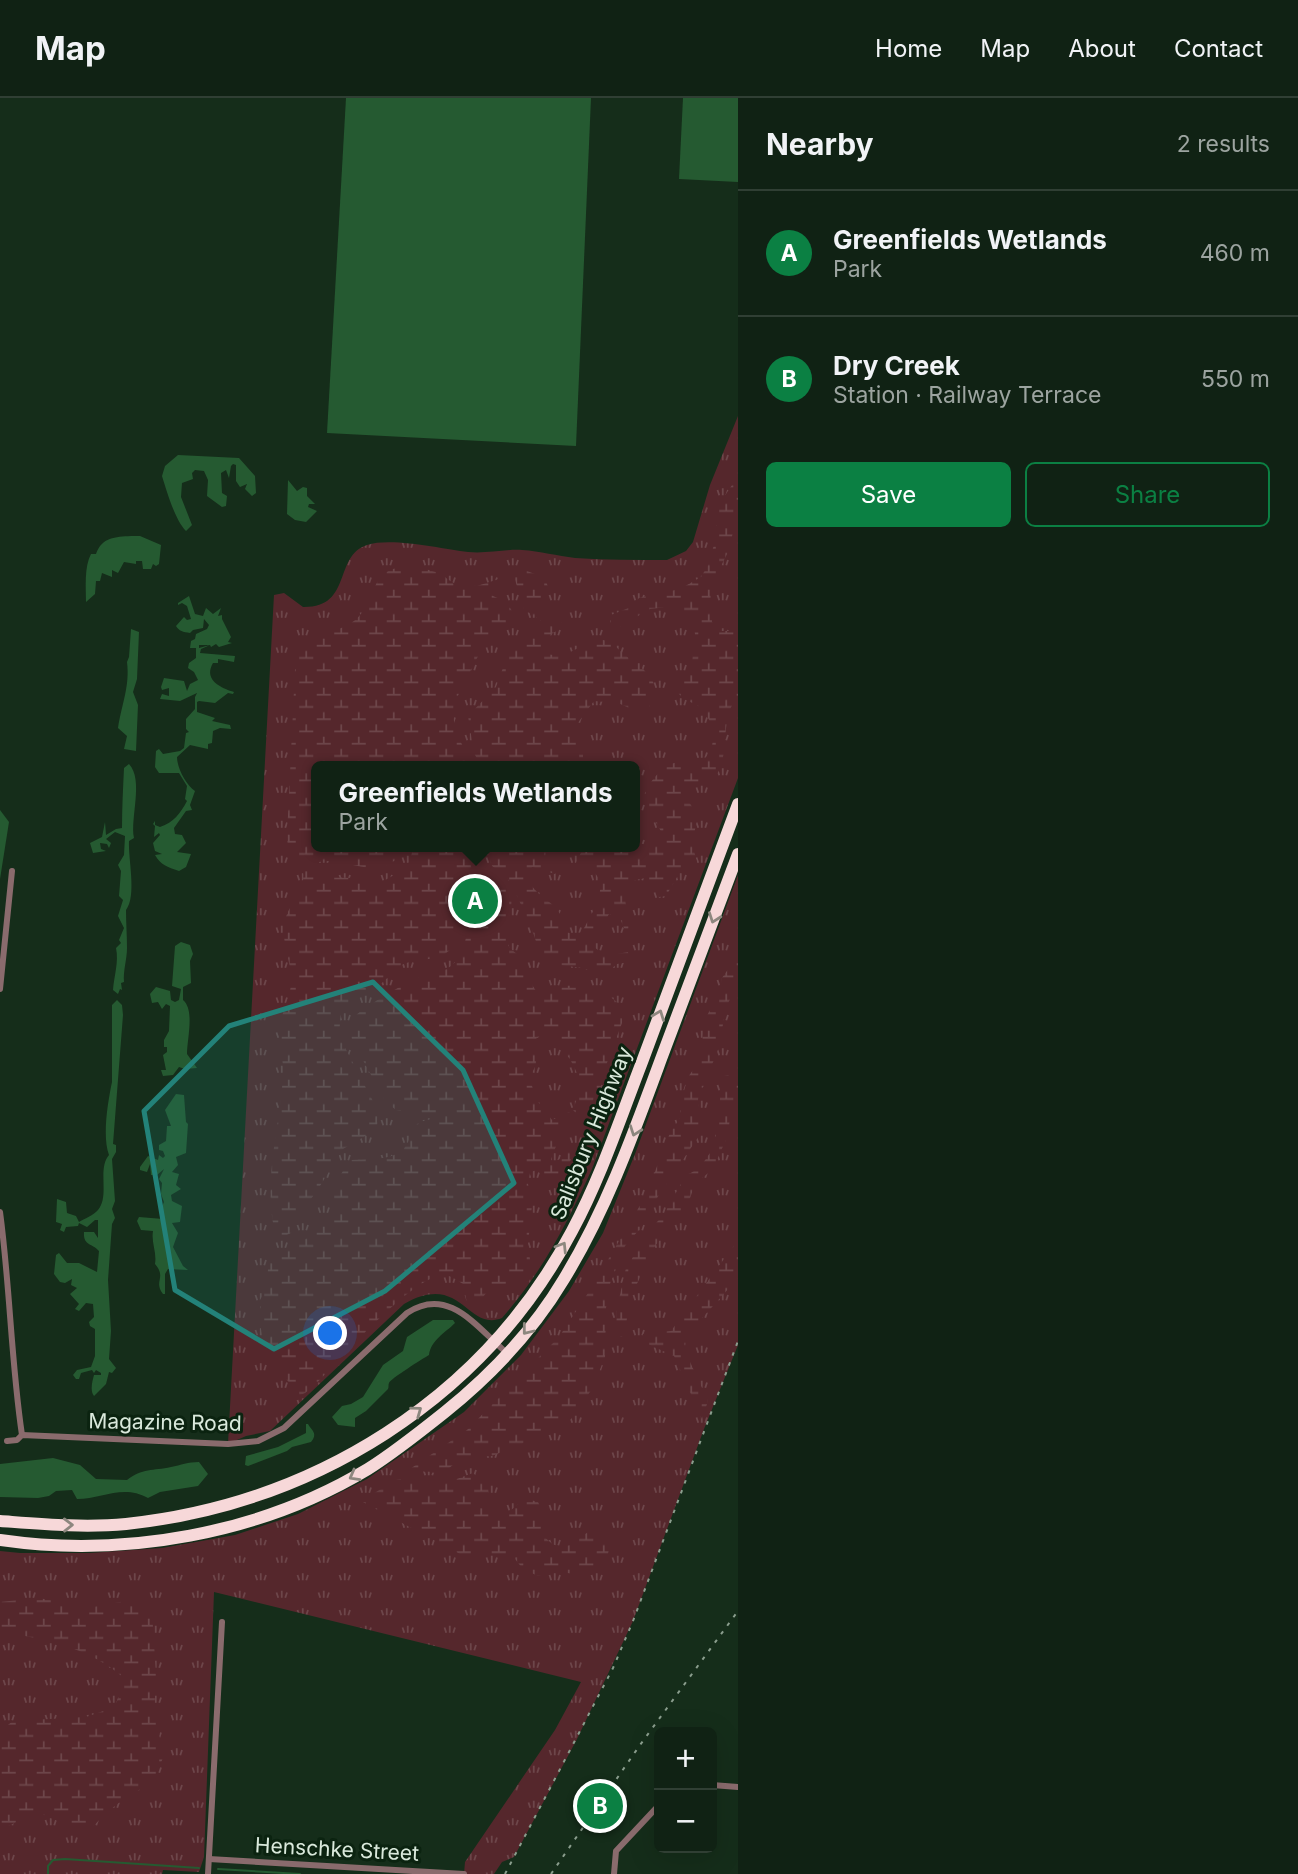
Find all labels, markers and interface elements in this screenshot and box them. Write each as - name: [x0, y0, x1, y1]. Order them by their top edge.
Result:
- text: Map: [35, 28, 106, 68]
- text: Home: [875, 34, 942, 63]
- text: Map: [980, 34, 1030, 63]
- text: About: [1068, 34, 1136, 63]
- text: Contact: [1174, 34, 1263, 63]
- text: Nearby: [766, 126, 874, 162]
- text: 2 results: [1177, 130, 1270, 158]
- text: Greenfields Wetlands: [833, 224, 1107, 255]
- text: A: [780, 239, 798, 267]
- text: 460 m: [1200, 239, 1270, 267]
- text: Park: [833, 255, 882, 283]
- text: Dry Creek: [833, 350, 960, 381]
- text: B: [781, 365, 797, 393]
- text: 550 m: [1201, 365, 1270, 393]
- text: Station · Railway Terrace: [833, 381, 1102, 409]
- button: Save: [766, 462, 1011, 527]
- button: Share: [1025, 462, 1270, 527]
- popup: [311, 761, 640, 852]
- text: Greenfields Wetlands: [339, 777, 612, 808]
- text: Park: [339, 808, 388, 836]
- pin: A: [452, 875, 498, 927]
- one-way arrow: [708, 911, 722, 923]
- one-way arrow: [651, 1010, 665, 1022]
- street label: Salisbury Highway: [545, 1043, 637, 1223]
- one-way arrow: [629, 1125, 643, 1137]
- one-way arrow: [554, 1242, 567, 1255]
- your location: [313, 1316, 347, 1350]
- one-way arrow: [522, 1323, 535, 1335]
- one-way arrow: [409, 1407, 422, 1419]
- street label: Magazine Road: [88, 1408, 242, 1436]
- one-way arrow: [349, 1468, 361, 1481]
- one-way arrow: [63, 1517, 74, 1533]
- map controls: [654, 1727, 717, 1853]
- button: +: [654, 1727, 717, 1790]
- pin: B: [577, 1780, 623, 1832]
- button: −: [654, 1790, 717, 1853]
- street label: Henschke Street: [254, 1832, 420, 1866]

